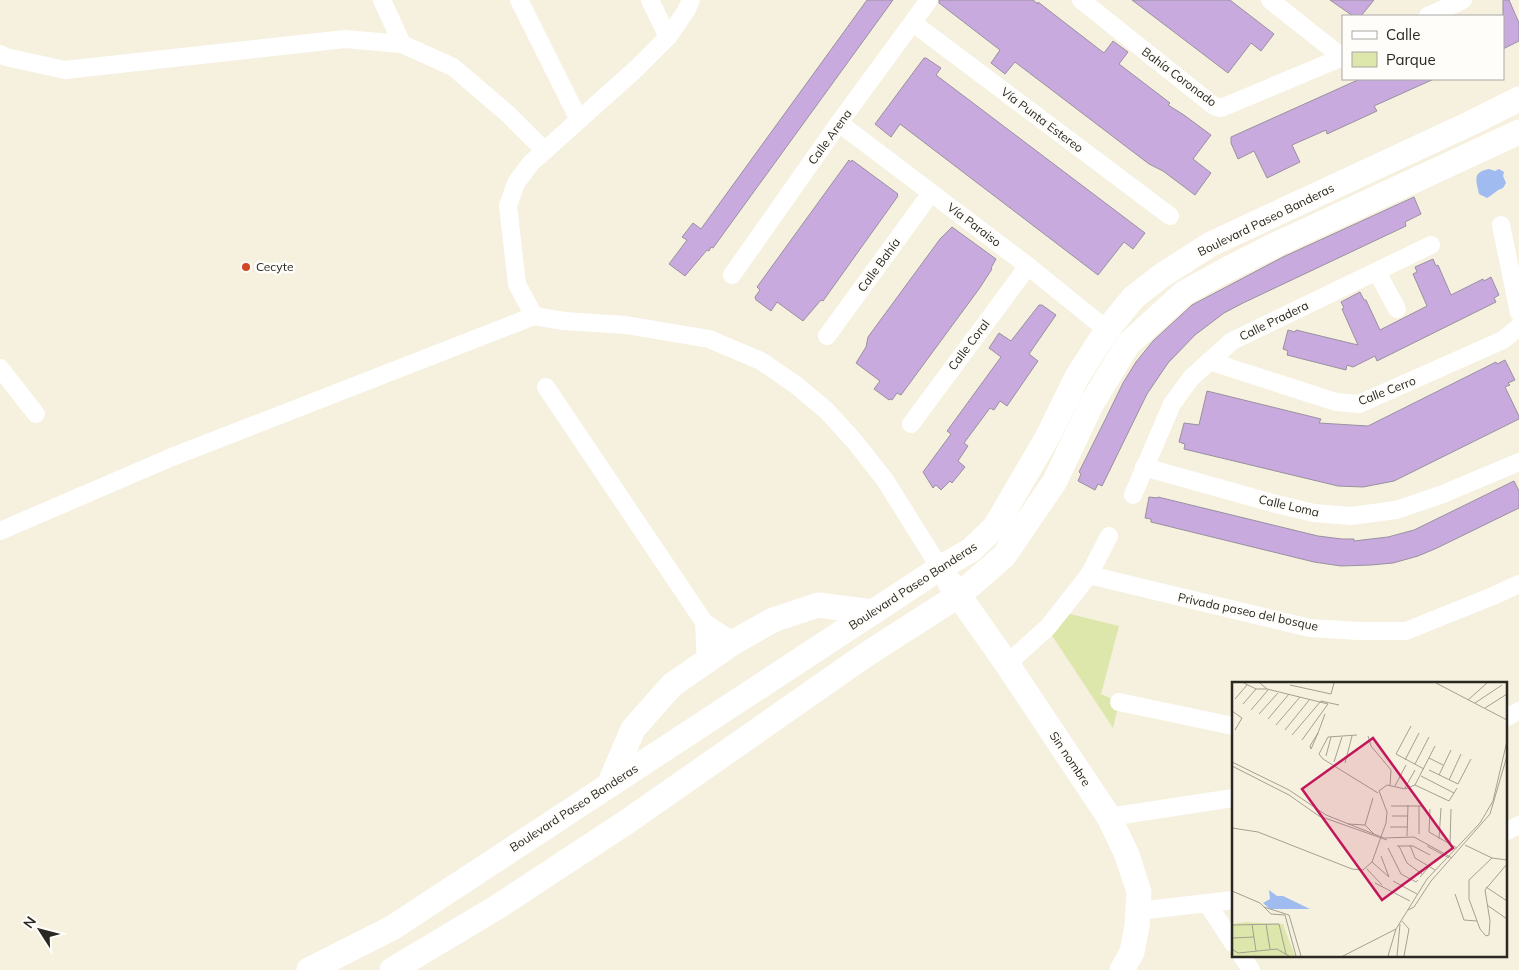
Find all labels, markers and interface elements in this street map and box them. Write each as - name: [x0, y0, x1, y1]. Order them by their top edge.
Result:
- legend: [1342, 15, 1504, 80]
- text: Calle: [1386, 25, 1420, 44]
- street label: Bahía Coronado: [1139, 44, 1220, 110]
- text: Parque: [1386, 50, 1436, 69]
- street label: Vía Punta Estereo: [998, 84, 1086, 155]
- street label: Calle Arena: [805, 106, 855, 167]
- street label: Boulevard Paseo Banderas: [1195, 180, 1337, 259]
- street label: Vía Paraiso: [944, 200, 1004, 250]
- street label: Calle Bahía: [854, 235, 903, 295]
- place label: Cecyte: [256, 259, 293, 274]
- marker: Cecyte: [240, 261, 252, 273]
- street label: Calle Pradera: [1237, 297, 1311, 344]
- street label: Calle Coral: [945, 316, 993, 373]
- street label: Calle Cerro: [1356, 373, 1418, 408]
- street label: Calle Loma: [1257, 491, 1321, 520]
- street label: Boulevard Paseo Banderas: [846, 538, 980, 633]
- street label: Privada paseo del bosque: [1177, 589, 1320, 634]
- inset map: [1232, 682, 1506, 958]
- street label: Sin nombre: [1047, 728, 1094, 789]
- street label: Boulevard Paseo Banderas: [507, 760, 641, 855]
- north arrow: [15, 905, 65, 955]
- text: N: [19, 913, 40, 932]

